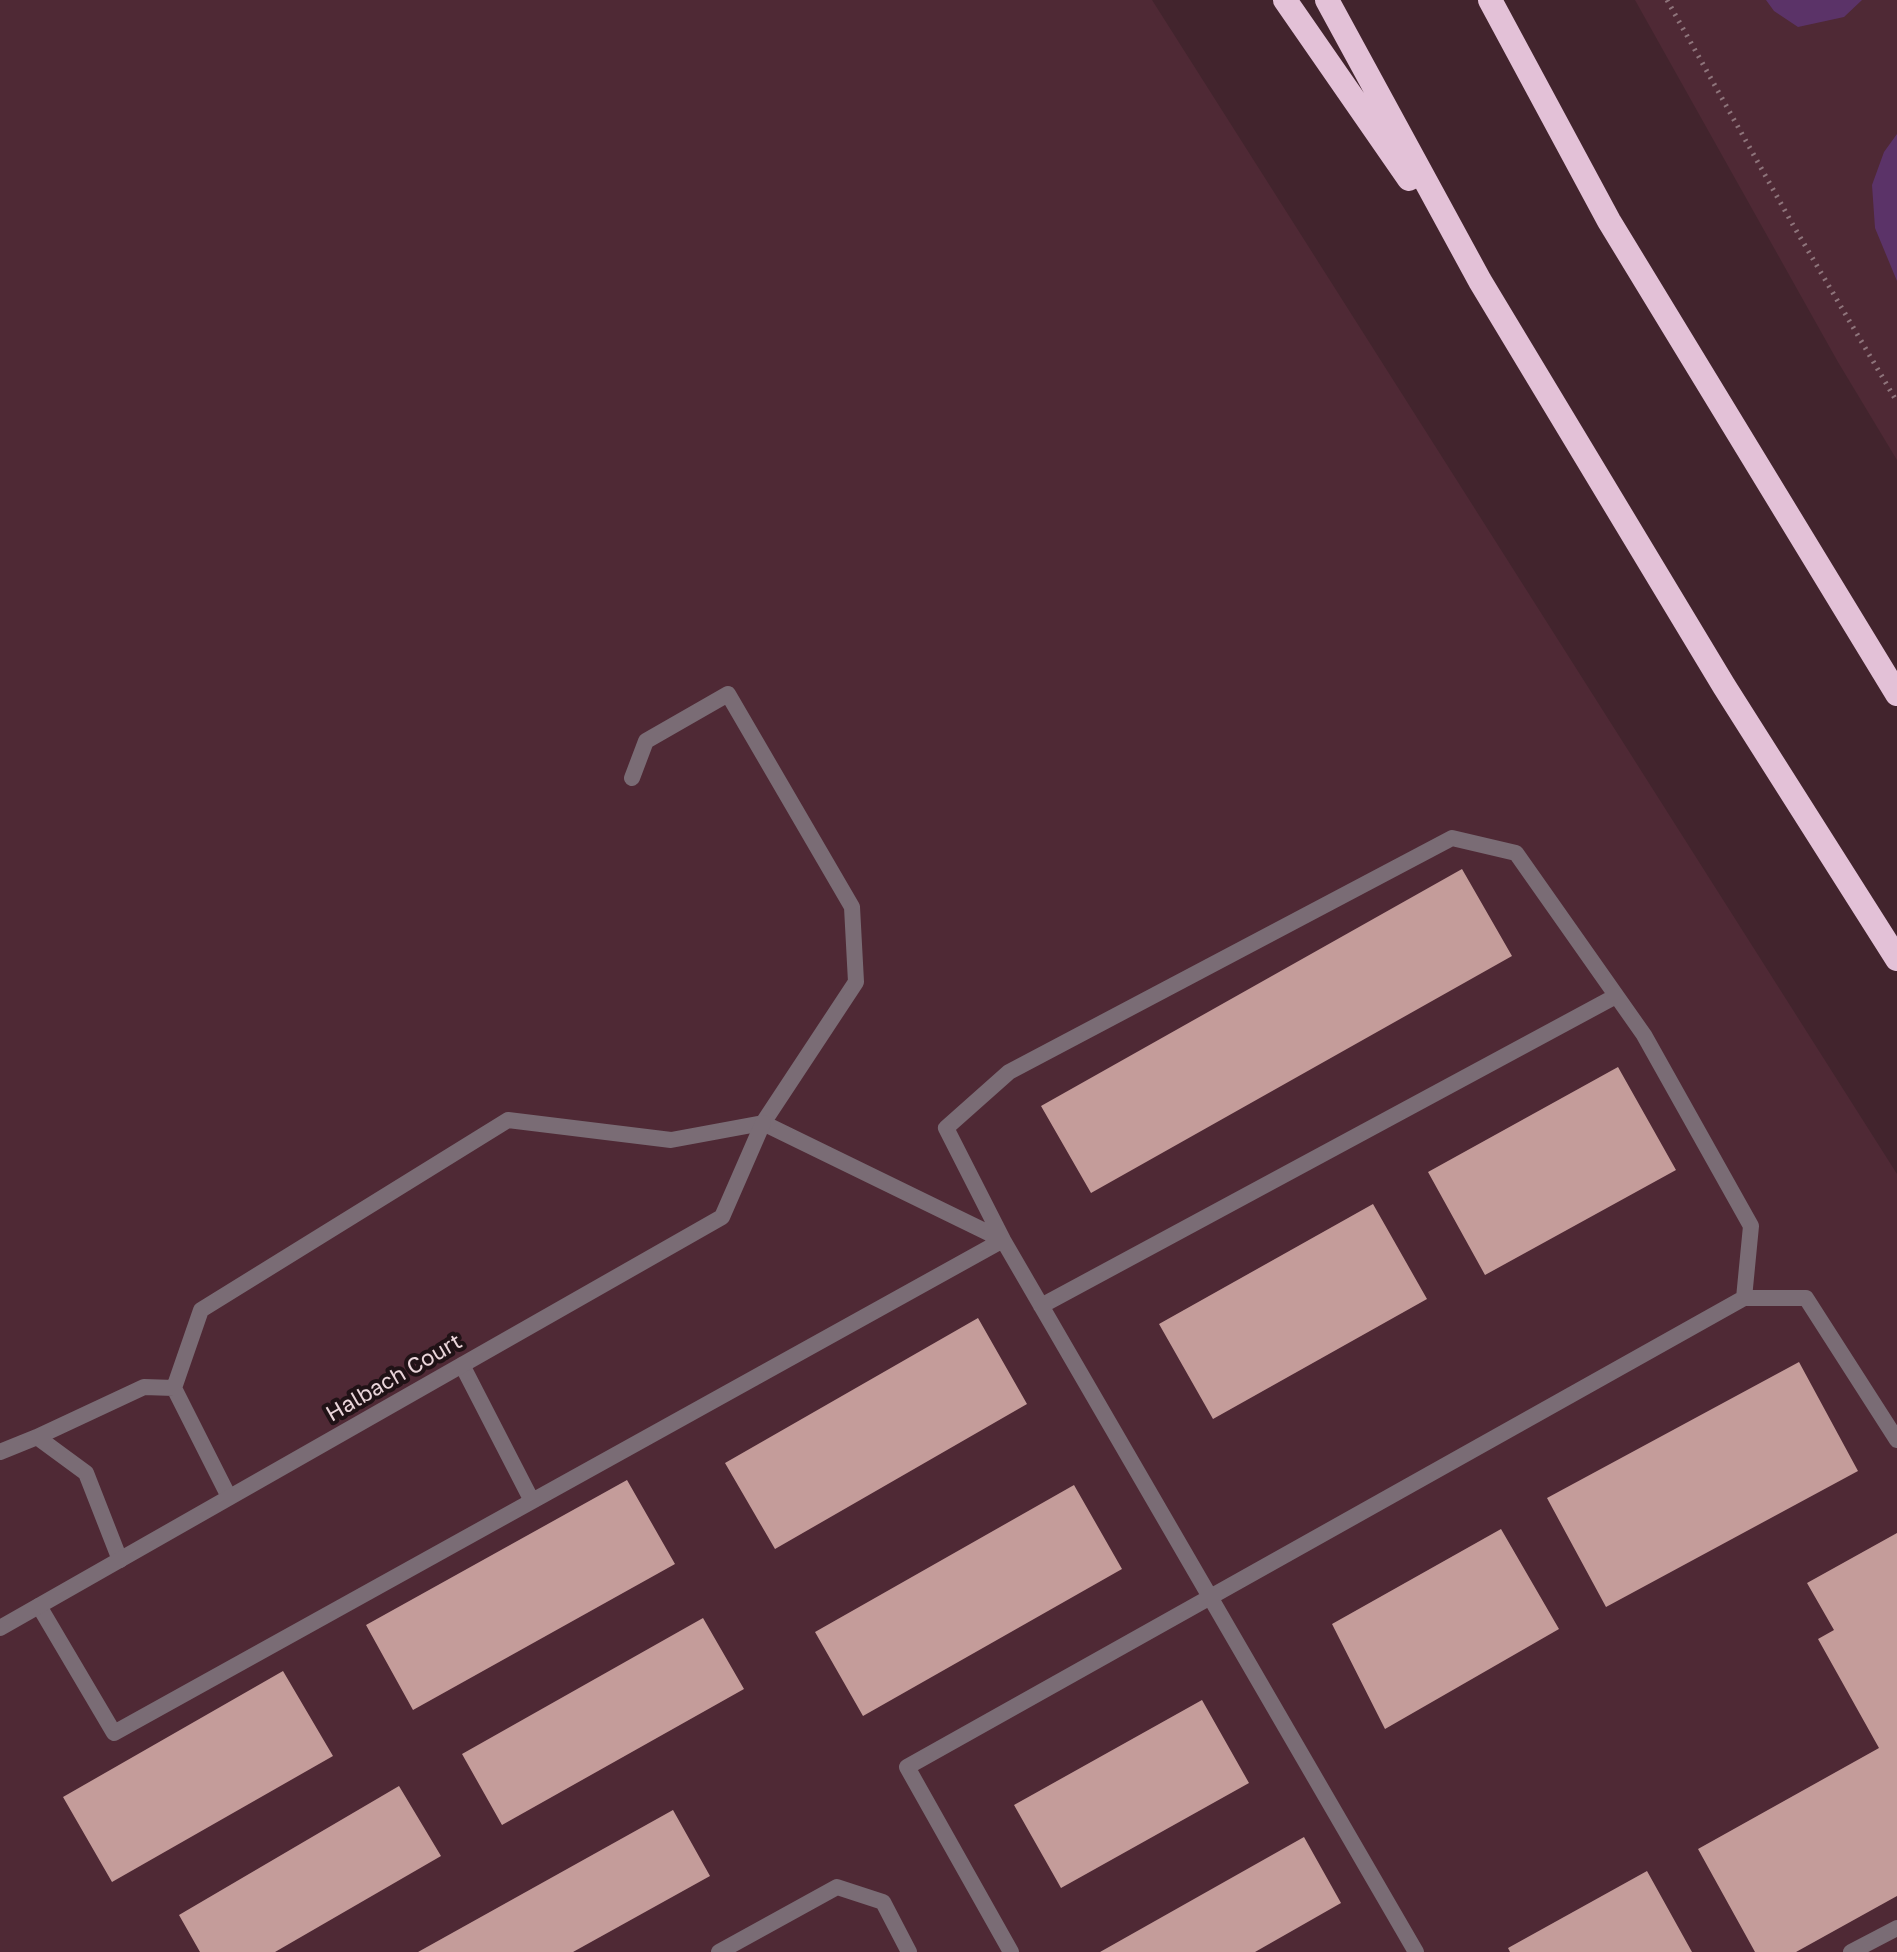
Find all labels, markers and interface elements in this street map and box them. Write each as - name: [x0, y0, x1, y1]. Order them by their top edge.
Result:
- street label: Halbach Court: [321, 1328, 467, 1428]

